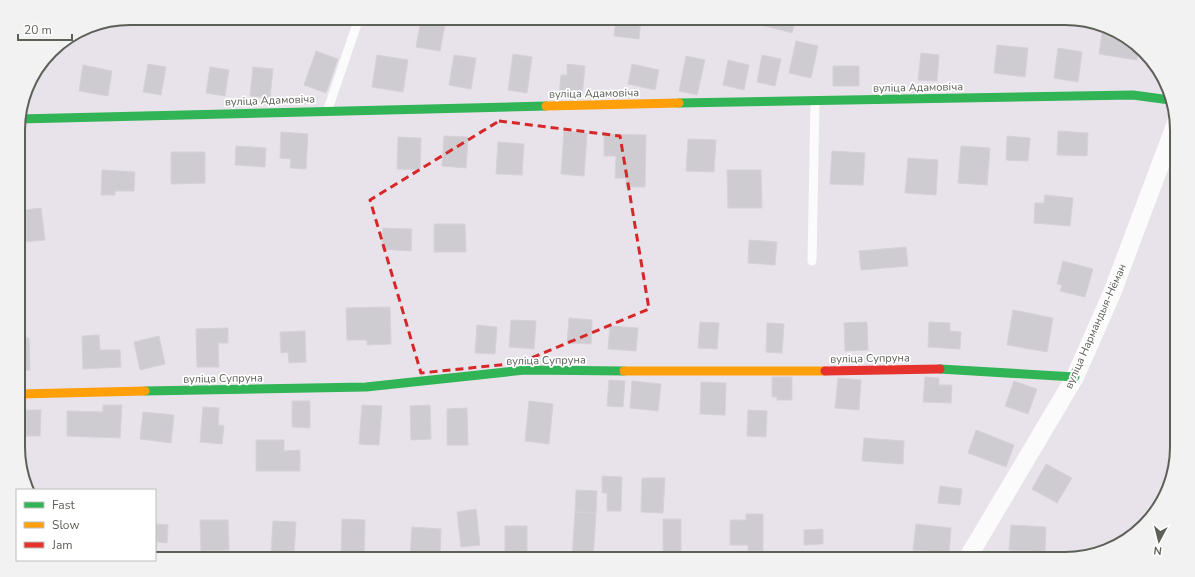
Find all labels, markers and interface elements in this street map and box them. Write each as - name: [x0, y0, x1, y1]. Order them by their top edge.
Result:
- scale bar: [18, 16, 72, 42]
- text: 20 m: [24, 22, 52, 38]
- street label: вуліца Адамовіча: [873, 79, 963, 96]
- street label: вуліца Адамовіча: [549, 85, 639, 102]
- street label: вуліца Адамовіча: [225, 91, 316, 110]
- street label: вуліца Нармандыя-Нёман: [1061, 261, 1130, 391]
- street label: вуліца Супруна: [830, 350, 910, 367]
- street label: вуліца Супруна: [506, 352, 586, 369]
- street label: вуліца Супруна: [183, 370, 263, 387]
- legend: [16, 489, 156, 561]
- text: Fast: [52, 497, 75, 513]
- text: Slow: [52, 517, 80, 533]
- north arrow: [1139, 521, 1179, 561]
- text: Jam: [51, 537, 73, 553]
- text: N: [1153, 542, 1163, 558]

